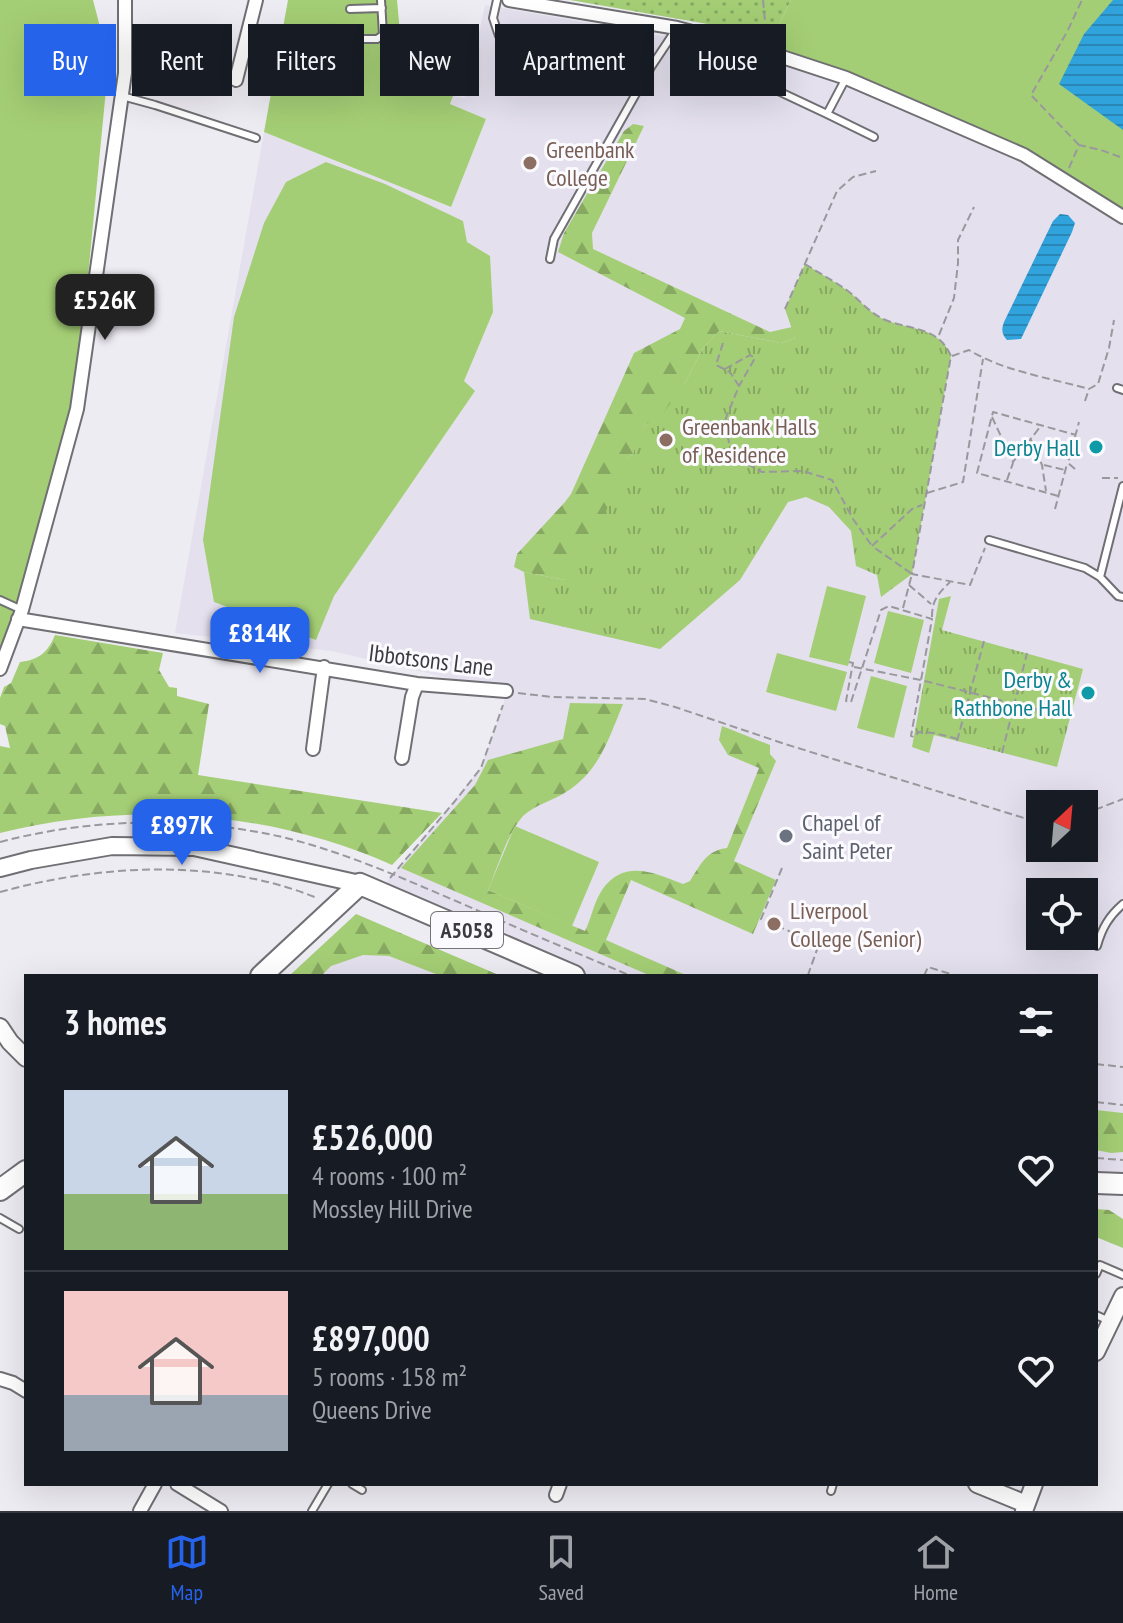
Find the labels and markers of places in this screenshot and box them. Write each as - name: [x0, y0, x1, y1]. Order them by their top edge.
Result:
- place label: Greenbank College: [546, 134, 635, 193]
- marker: Greenbank College: [521, 154, 539, 172]
- pin: £526K: [49, 274, 161, 342]
- place label: Greenbank Halls of Residence: [682, 411, 817, 470]
- marker: Greenbank Halls of Residence: [657, 431, 675, 449]
- place label: Derby Hall: [994, 432, 1080, 463]
- marker: Derby Hall: [1087, 438, 1105, 456]
- pin: £814K: [204, 607, 316, 675]
- place label: Derby & Rathbone Hall: [954, 664, 1072, 723]
- marker: Derby & Rathbone Hall: [1079, 684, 1097, 702]
- pin: £897K: [126, 799, 238, 867]
- place label: Chapel of Saint Peter: [802, 807, 893, 866]
- marker: Chapel of Saint Peter: [777, 827, 795, 845]
- place label: Liverpool College (Senior): [790, 895, 921, 954]
- marker: Liverpool College (Senior): [765, 915, 783, 933]

